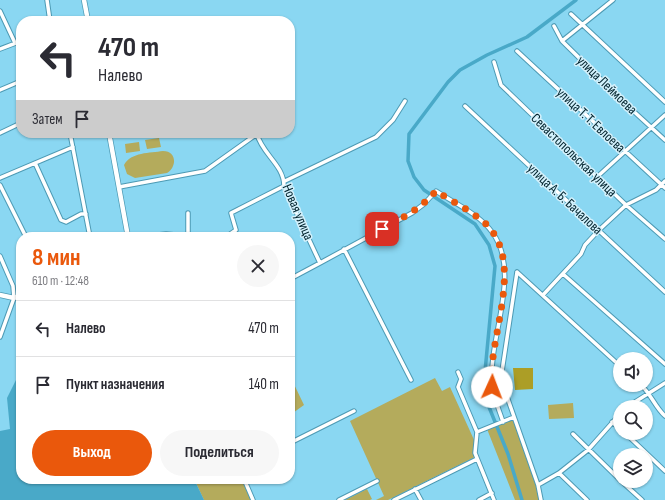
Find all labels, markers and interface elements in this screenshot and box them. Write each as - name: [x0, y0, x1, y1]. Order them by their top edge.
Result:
- text: 470 m: [98, 31, 159, 64]
- icon: left: [32, 32, 84, 84]
- street label: улица Леймоева: [573, 52, 641, 118]
- text: Налево: [98, 65, 143, 86]
- street label: улица Т. Т. Евлоева: [553, 84, 629, 156]
- icon: arrive: [71, 108, 93, 130]
- text: Затем: [32, 110, 63, 129]
- street label: Севастопольская улица: [527, 110, 621, 200]
- street label: улица А. Б. Бачалова: [524, 160, 606, 238]
- street label: Новая улица: [279, 181, 317, 243]
- pin: [365, 212, 399, 246]
- icon: arrive: [371, 218, 393, 240]
- text: 8 мин: [32, 243, 80, 272]
- button: close: [237, 245, 279, 287]
- text: 610 m · 12:48: [32, 273, 89, 289]
- icon: left: [32, 318, 54, 340]
- text: Налево: [66, 319, 106, 338]
- text: 470 m: [248, 319, 279, 338]
- map controls: [613, 352, 653, 488]
- button: sound: [613, 352, 653, 392]
- position arrow: [471, 366, 513, 408]
- icon: arrive: [32, 374, 54, 396]
- text: Пункт назначения: [66, 375, 164, 394]
- text: 140 m: [249, 375, 279, 394]
- button: search: [613, 400, 653, 440]
- button: Выход: [32, 430, 152, 476]
- button: Поделиться: [160, 430, 279, 476]
- button: layers: [613, 448, 653, 488]

